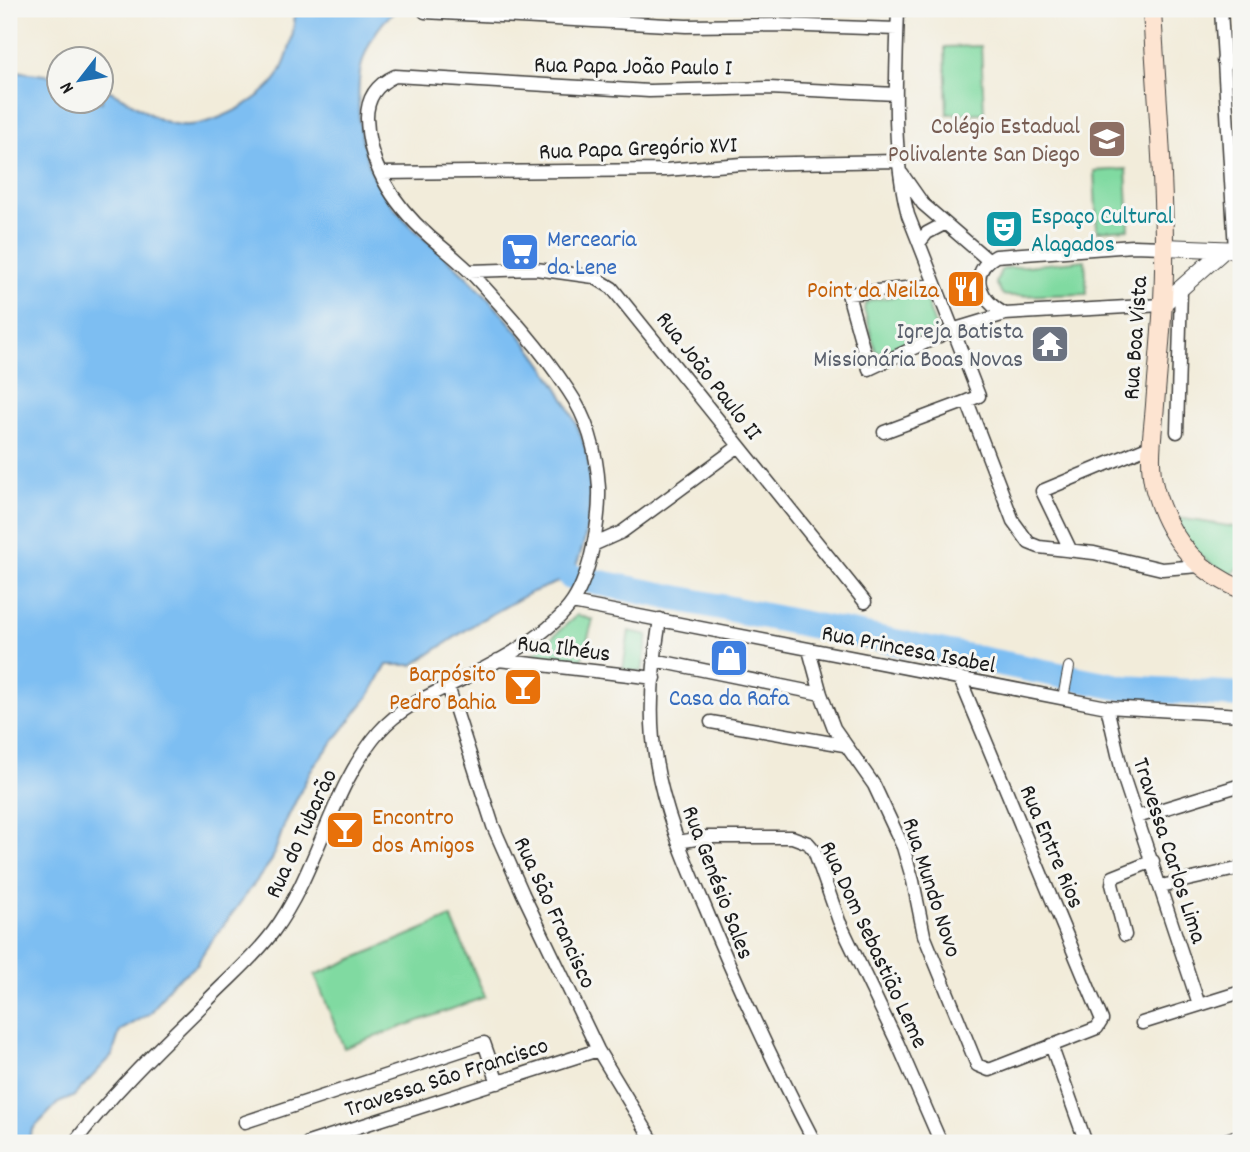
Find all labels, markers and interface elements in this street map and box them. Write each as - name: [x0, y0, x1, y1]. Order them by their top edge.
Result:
- north arrow: [46, 46, 116, 116]
- street label: Rua Papa João Paulo I: [534, 49, 733, 87]
- text: N: [54, 76, 82, 98]
- place label: Colégio Estadual Polivalente San Diego: [888, 111, 1080, 173]
- school or university icon: Colégio Estadual Polivalente San Diego: [1086, 118, 1128, 160]
- street label: Rua Papa Gregório XVI: [538, 130, 738, 170]
- place label: Espaço Cultural Alagados: [1031, 201, 1173, 263]
- theatre icon: Espaço Cultural Alagados: [983, 208, 1025, 250]
- place label: Mercearia da Lene: [547, 224, 637, 286]
- supermarket icon: Mercearia da Lene: [499, 231, 541, 273]
- restaurant icon: Point da Neilza: [945, 268, 987, 310]
- place label: Point da Neilza: [807, 275, 940, 309]
- street label: Rua Boa Vista: [1116, 275, 1158, 401]
- street label: Rua João Paulo II: [646, 305, 769, 449]
- place label: Igreja Batista Missionária Boas Novas: [813, 316, 1024, 378]
- temple icon: Igreja Batista Missionária Boas Novas: [1029, 323, 1071, 365]
- street label: Rua Princesa Isabel: [819, 617, 999, 685]
- street label: Rua Ilhéus: [515, 627, 612, 673]
- shop icon: Casa da Rafa: [708, 637, 750, 679]
- place label: Barpósito Pedro Bahia: [389, 659, 497, 721]
- bar icon: Barpósito Pedro Bahia: [502, 666, 544, 708]
- place label: Casa da Rafa: [669, 683, 790, 717]
- street label: Travessa Carlos Lima: [1122, 754, 1214, 949]
- street label: Rua do Tubarão: [258, 764, 348, 905]
- street label: Rua Entre Rios: [1009, 780, 1092, 914]
- street label: Rua Genésio Sales: [671, 801, 761, 965]
- place label: Encontro dos Amigos: [372, 802, 475, 864]
- bar icon: Encontro dos Amigos: [324, 809, 366, 851]
- street label: Rua Mundo Novo: [892, 814, 969, 962]
- street label: Rua São Francisco: [503, 832, 603, 995]
- street label: Rua Dom Sebastião Leme: [809, 836, 935, 1055]
- street label: Travessa Sāo Francisco: [341, 1030, 553, 1128]

